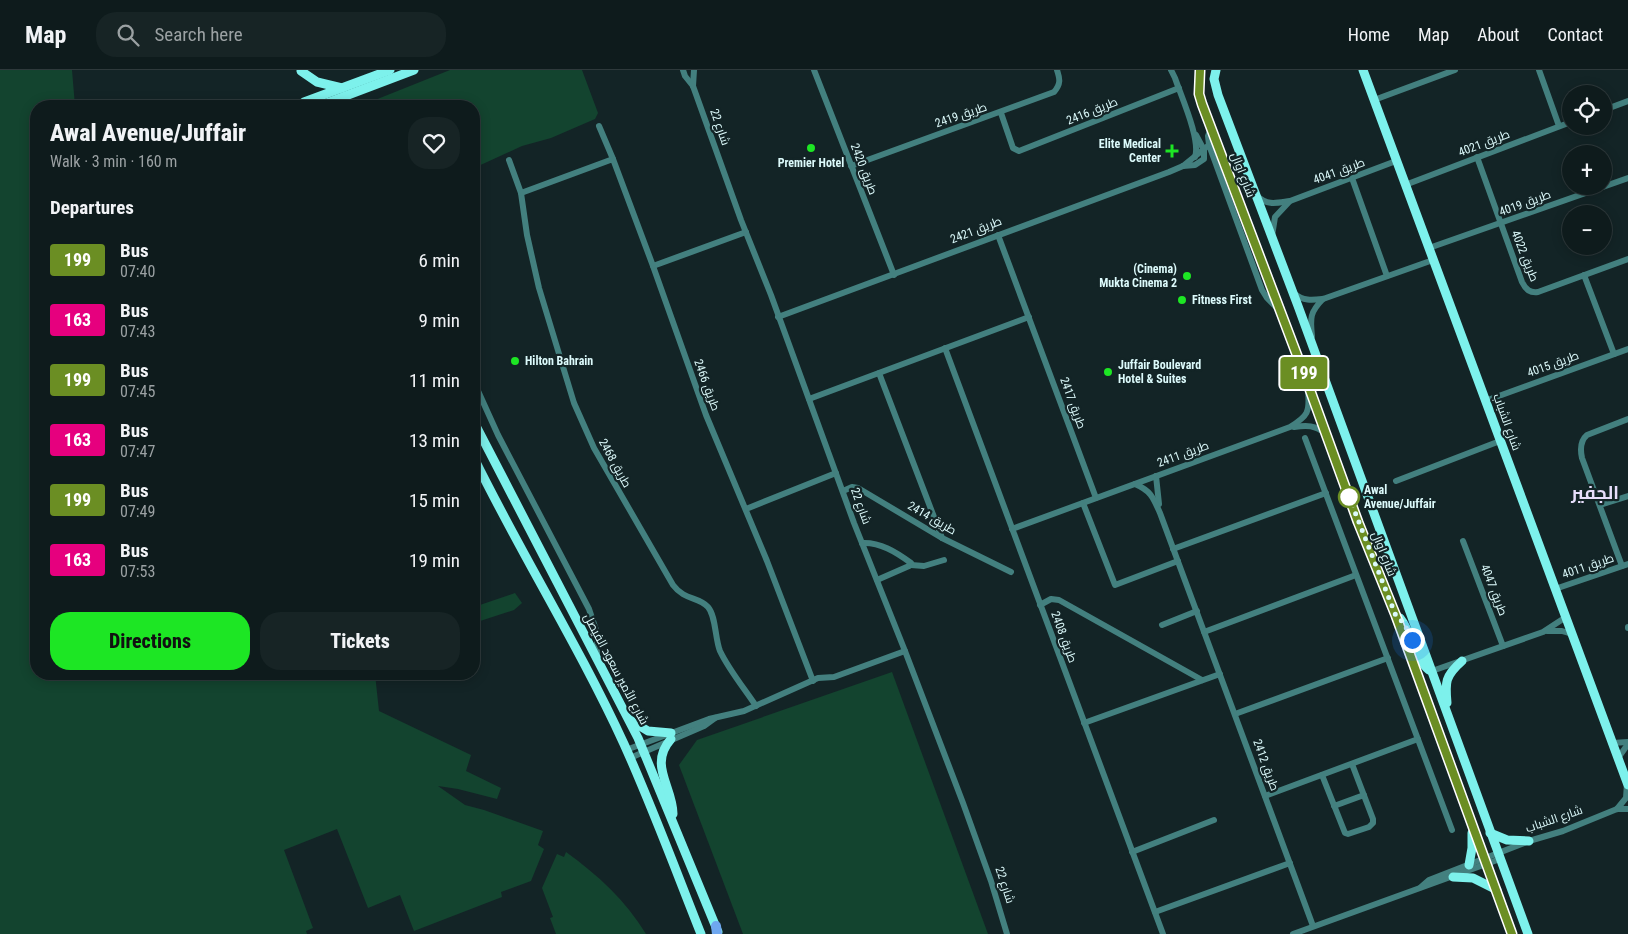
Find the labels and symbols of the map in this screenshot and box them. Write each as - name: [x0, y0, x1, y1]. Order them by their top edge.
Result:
- street label: طريق 2416: [1064, 94, 1120, 128]
- street label: طريق 2419: [933, 100, 989, 130]
- street label: شارع 22: [706, 107, 733, 148]
- street label: طريق 4021: [1456, 127, 1512, 159]
- place label: Elite Medical Center: [1099, 137, 1161, 165]
- street label: طريق 2420: [848, 141, 880, 197]
- marker: Premier Hotel: [805, 142, 817, 154]
- marker: Elite Medical Center: [1165, 144, 1179, 158]
- street label: شارع اوال: [1227, 151, 1258, 200]
- street label: طريق 4041: [1311, 155, 1367, 187]
- place label: Premier Hotel: [778, 156, 844, 170]
- street label: طريق 4019: [1497, 187, 1553, 219]
- street label: طريق 2421: [948, 214, 1004, 246]
- street label: طريق 4022: [1508, 228, 1542, 284]
- place label: (Cinema) Mukta Cinema 2: [1099, 262, 1177, 290]
- marker: (Cinema) Mukta Cinema 2: [1181, 270, 1193, 282]
- place label: Fitness First: [1192, 293, 1252, 307]
- marker: Fitness First: [1176, 294, 1188, 306]
- street label: طريق 4015: [1525, 348, 1581, 380]
- place label: Hilton Bahrain: [525, 354, 593, 368]
- marker: Hilton Bahrain: [509, 355, 521, 367]
- street label: طريق 2466: [691, 357, 723, 413]
- line badge: 199: [1275, 357, 1333, 389]
- place label: Juffair Boulevard Hotel & Suites: [1118, 358, 1201, 386]
- marker: Juffair Boulevard Hotel & Suites: [1102, 366, 1114, 378]
- street label: طريق 2417: [1057, 375, 1089, 431]
- street label: شارع الشباب: [1489, 392, 1524, 453]
- street label: طريق 2468: [596, 436, 634, 490]
- street label: طريق 2411: [1155, 438, 1211, 470]
- district label: الجفير: [1570, 482, 1619, 504]
- place label: Awal Avenue/Juffair: [1364, 483, 1436, 511]
- street label: شارع 22: [847, 486, 874, 527]
- marker: Awal Avenue/Juffair: [1338, 486, 1360, 508]
- street label: طريق 2414: [905, 498, 959, 538]
- street label: شارع اوال: [1368, 530, 1399, 579]
- street label: طريق 4011: [1560, 551, 1616, 581]
- street label: طريق 4047: [1478, 562, 1510, 618]
- street label: طريق 2408: [1048, 609, 1080, 665]
- street label: شارع الأمير سعود الفيصل: [580, 611, 651, 728]
- your location: [1400, 628, 1425, 653]
- street label: طريق 2412: [1250, 737, 1282, 793]
- street label: شارع الشباب: [1524, 803, 1585, 836]
- street label: شارع 22: [992, 865, 1018, 906]

